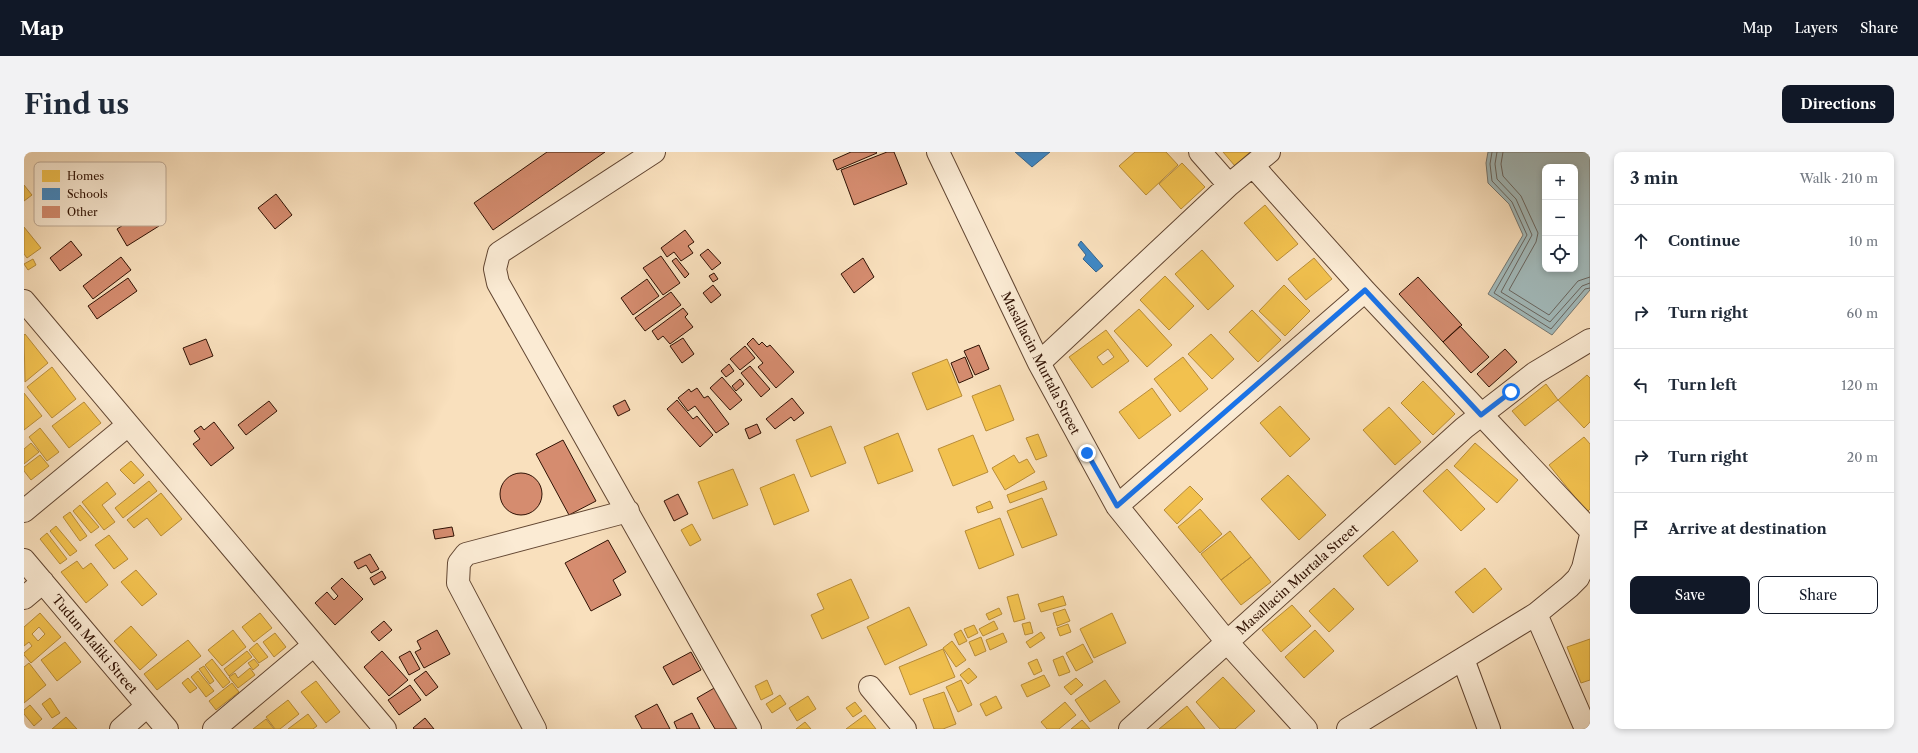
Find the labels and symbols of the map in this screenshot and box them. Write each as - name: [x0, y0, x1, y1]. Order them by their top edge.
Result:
- legend: [34, 162, 166, 226]
- text: Homes: [67, 169, 104, 183]
- text: Schools: [67, 187, 108, 201]
- text: Other: [67, 205, 98, 219]
- street label: Masallacin Murtala Street: [998, 289, 1084, 437]
- route start: [1502, 383, 1520, 401]
- route end: [1078, 444, 1096, 462]
- street label: Masallacin Murtala Street: [1233, 520, 1361, 638]
- street label: Tudun Maliki Street: [49, 591, 141, 697]

